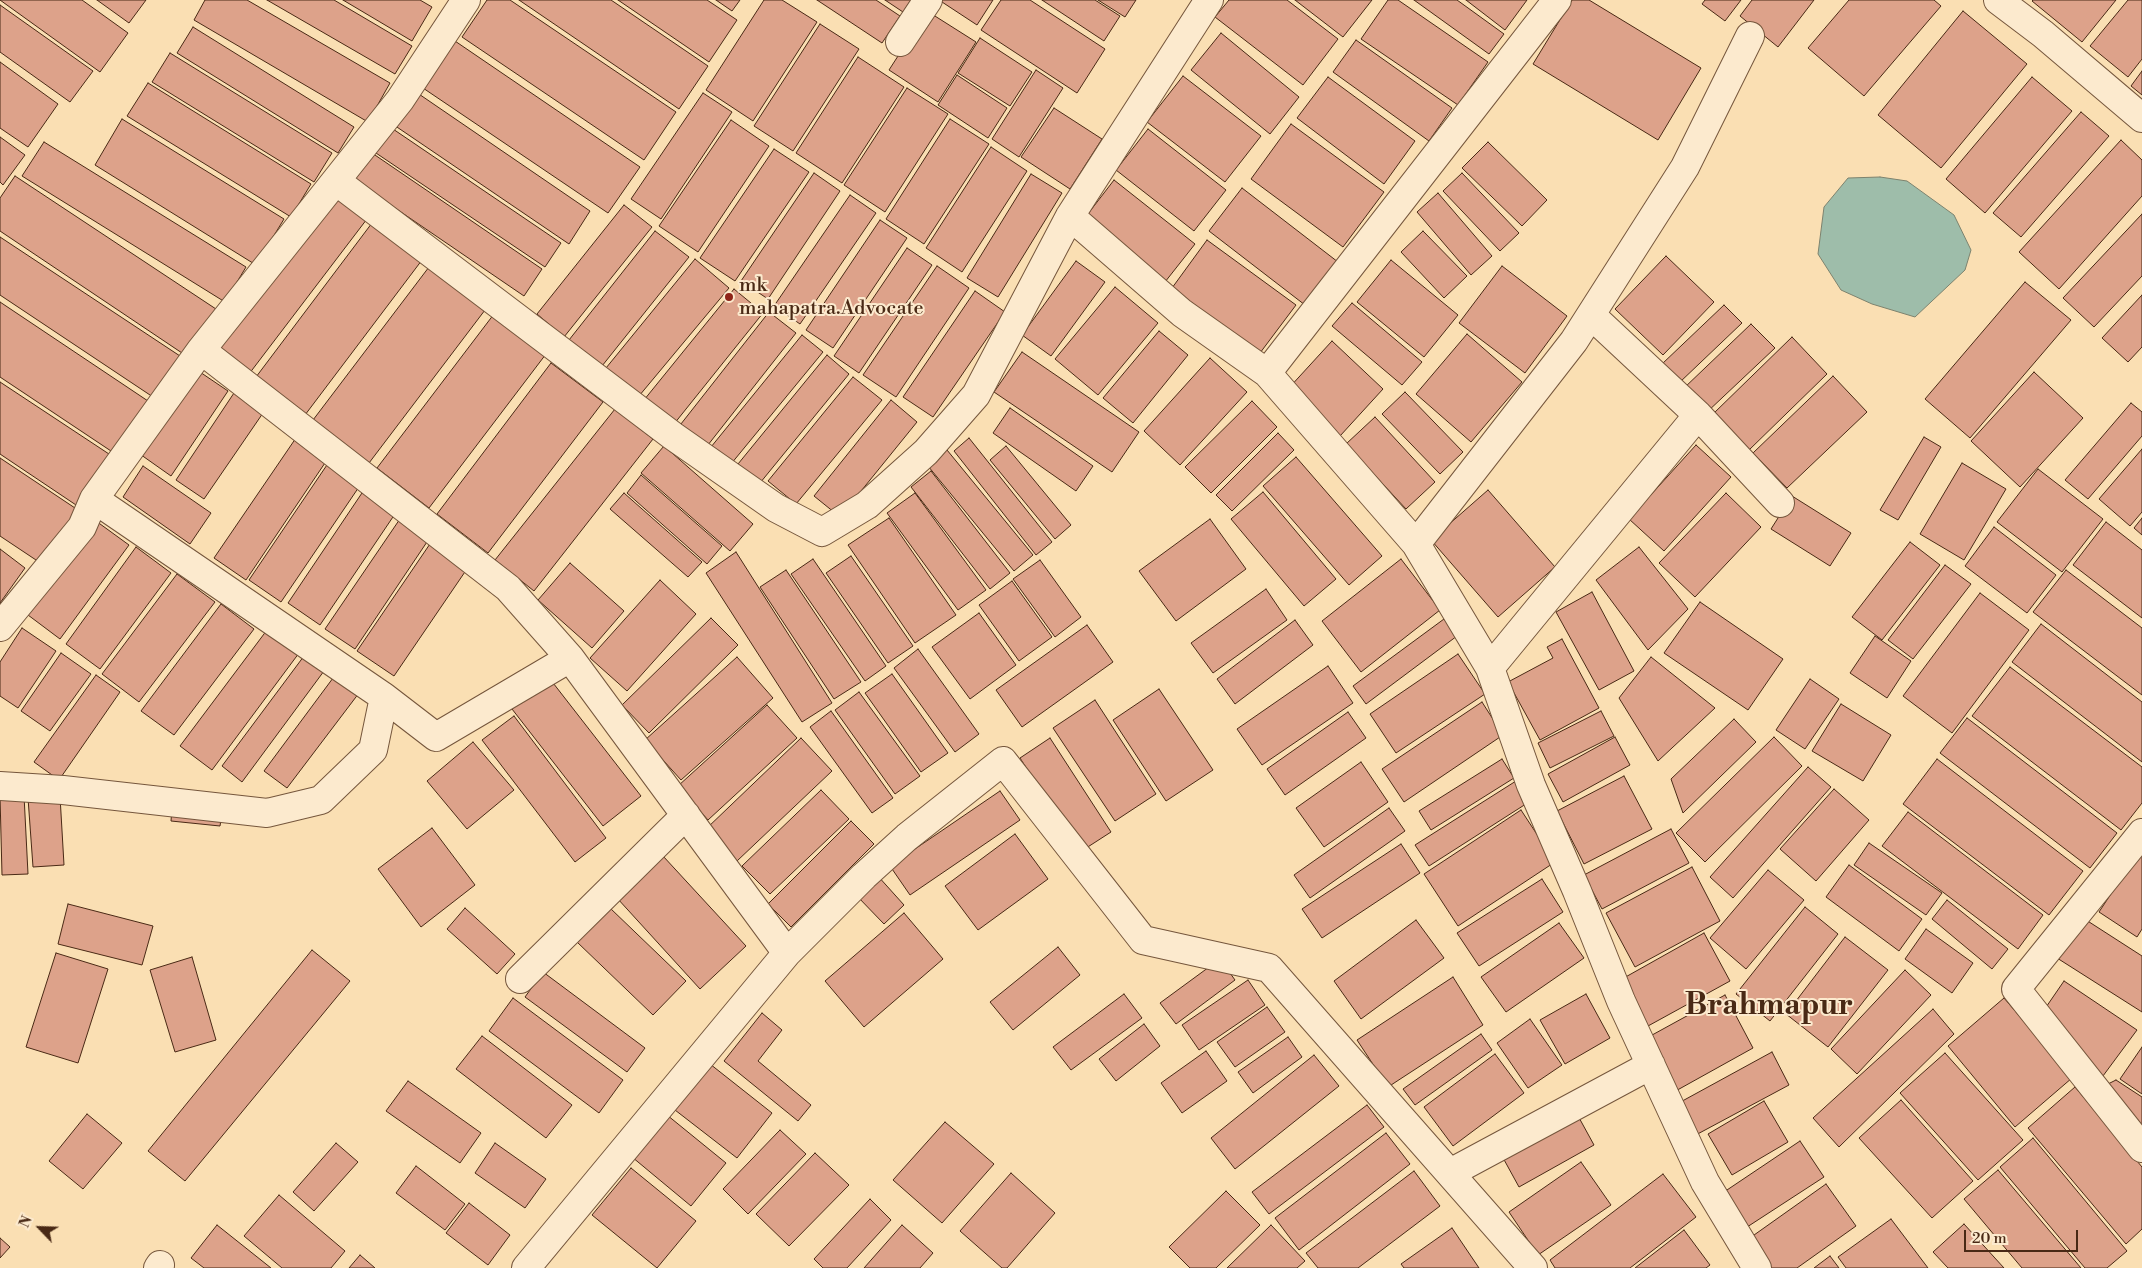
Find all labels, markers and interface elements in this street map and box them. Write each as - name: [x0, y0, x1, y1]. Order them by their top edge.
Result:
- place label: mk mahapatra.Advocate: [739, 274, 924, 321]
- marker: mk mahapatra.Advocate: [723, 291, 735, 303]
- district label: Brahmapur: [1685, 989, 1853, 1025]
- north arrow: [15, 1203, 65, 1253]
- text: N: [16, 1213, 37, 1231]
- scale bar: [1967, 1220, 2081, 1252]
- text: 20 m: [1972, 1229, 2007, 1248]

